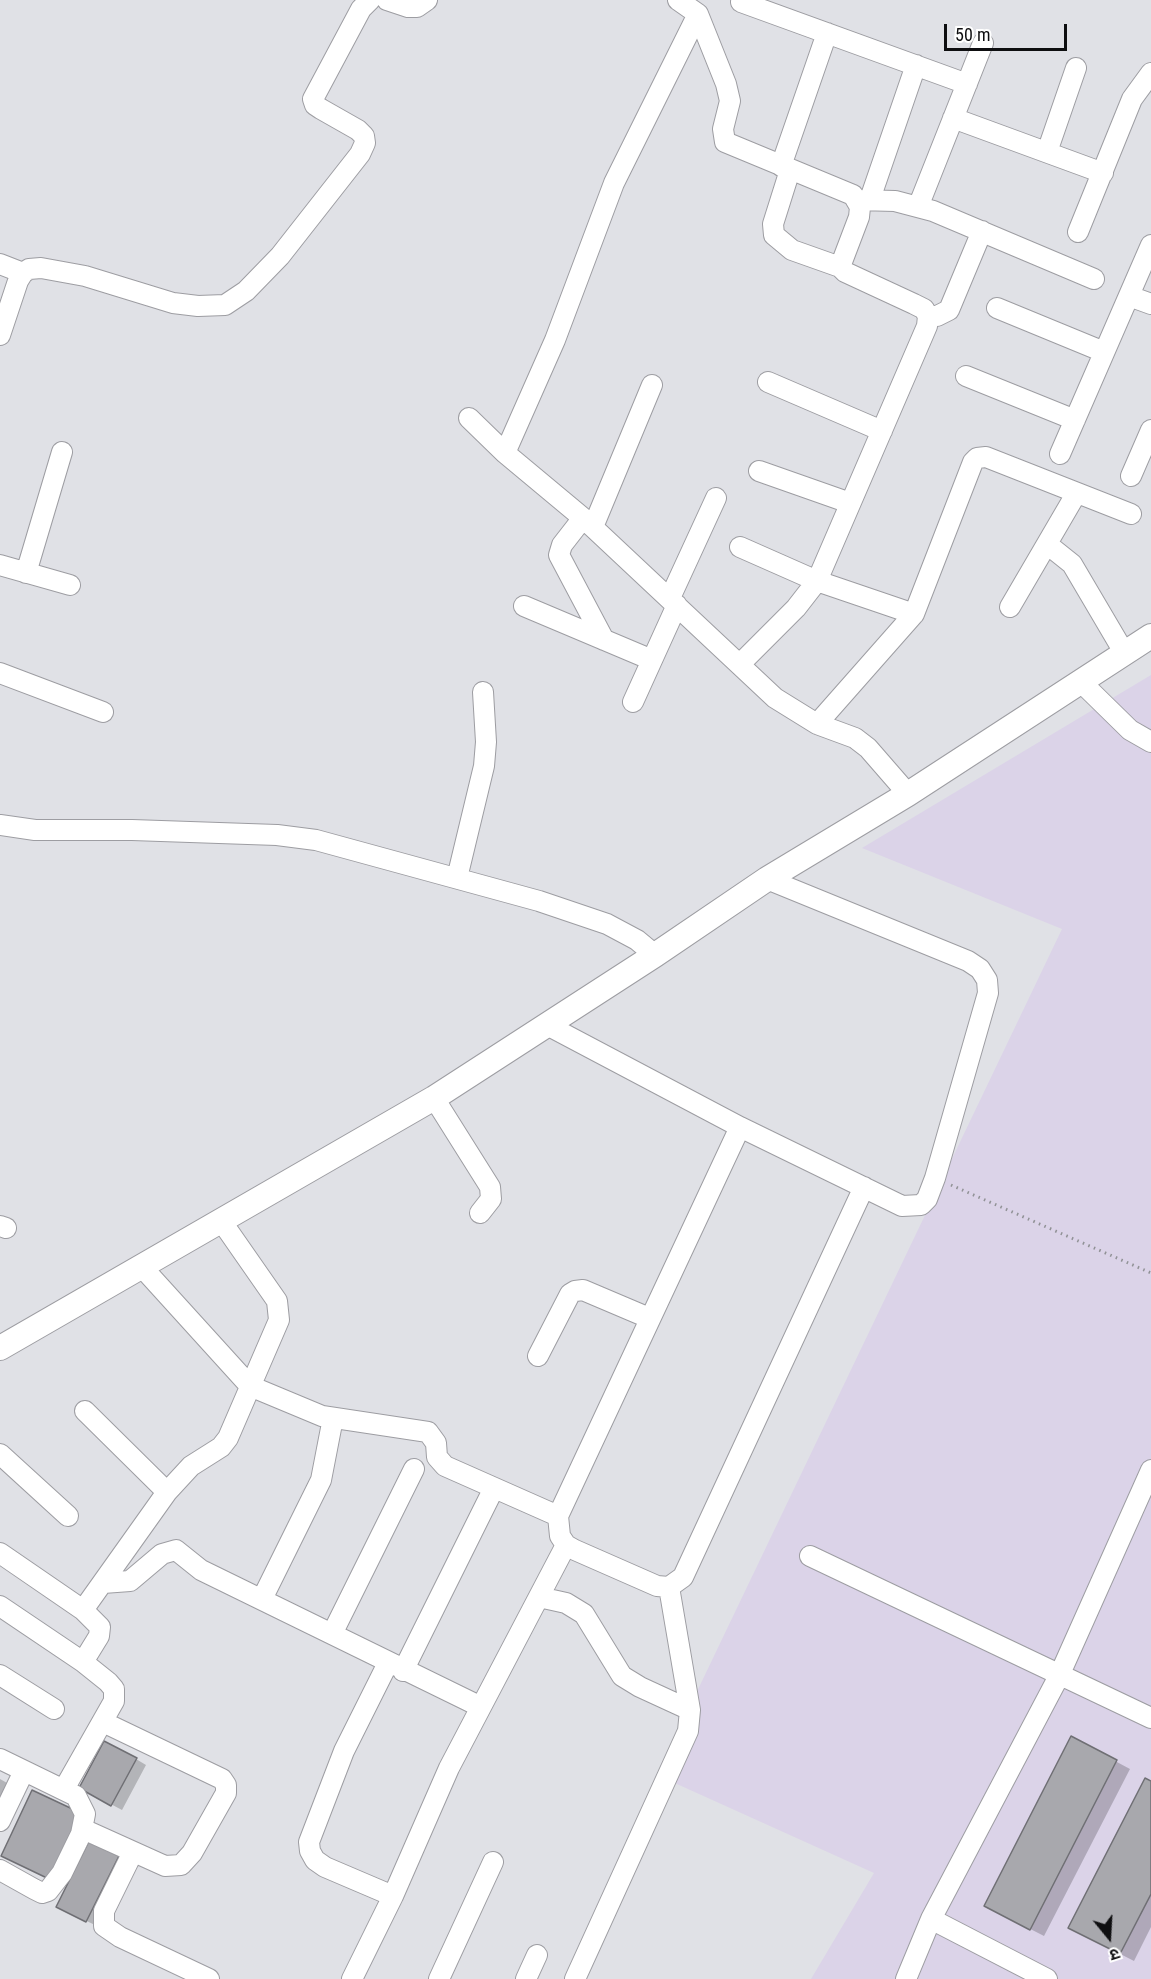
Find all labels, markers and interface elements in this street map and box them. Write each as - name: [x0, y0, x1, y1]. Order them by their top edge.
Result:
- scale bar: [947, 12, 1070, 50]
- text: 50 m: [955, 24, 990, 45]
- north arrow: [1079, 1907, 1139, 1967]
- text: उ: [1107, 1944, 1122, 1965]

